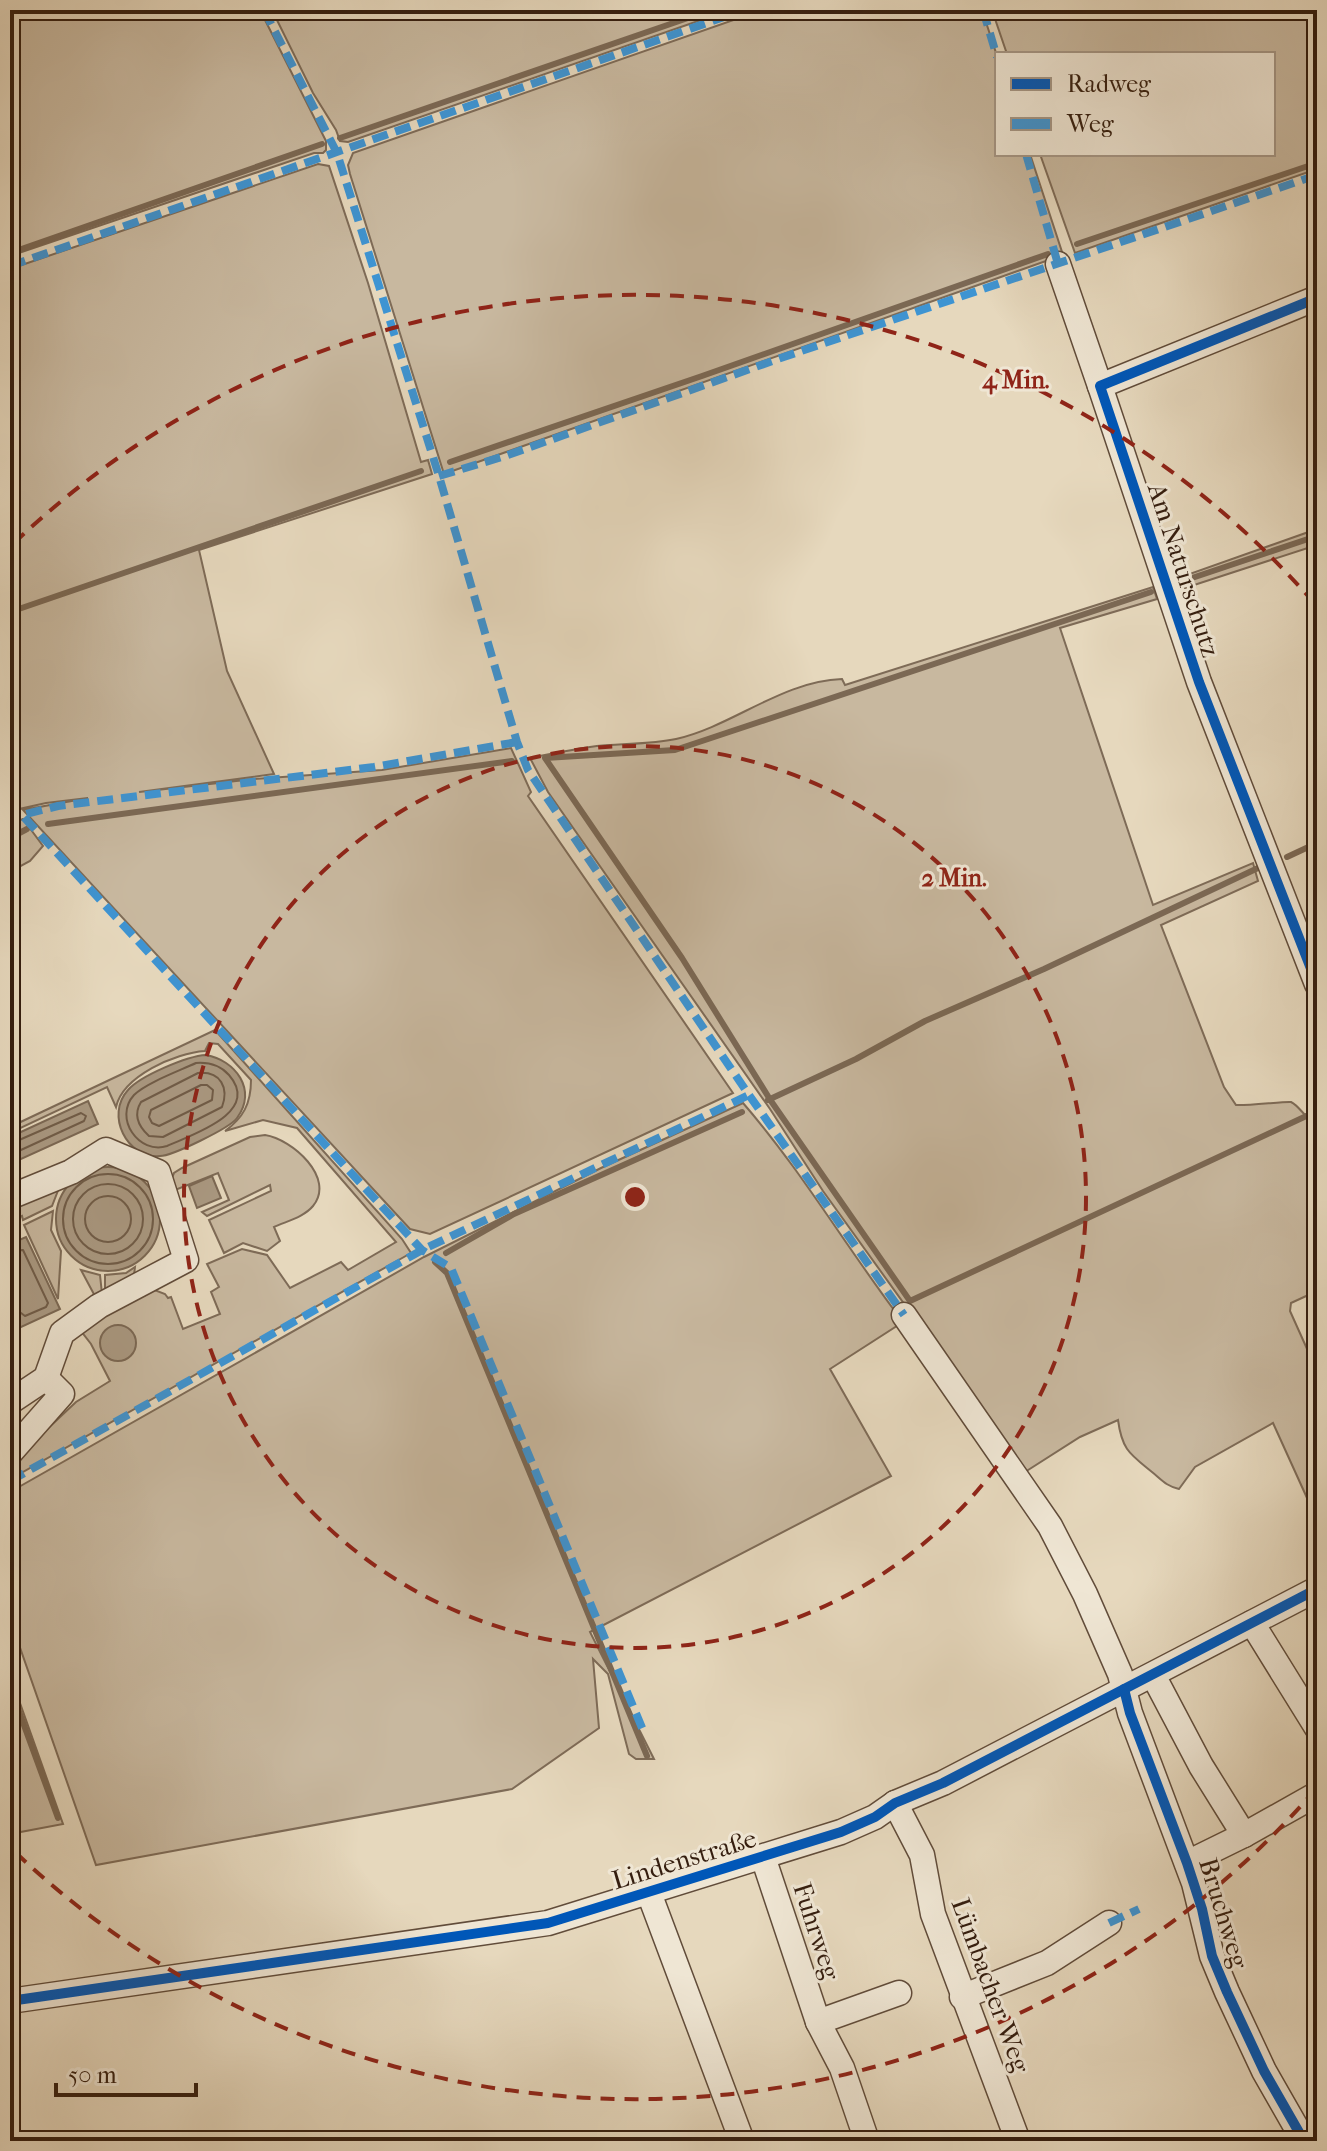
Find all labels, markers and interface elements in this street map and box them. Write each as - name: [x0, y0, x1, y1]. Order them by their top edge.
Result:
- legend: [995, 52, 1275, 156]
- text: Radweg: [1067, 70, 1152, 98]
- text: Weg: [1066, 110, 1115, 138]
- text: 4 Min.: [982, 366, 1050, 395]
- street label: Am Naturschutz: [1141, 478, 1226, 661]
- text: 2 Min.: [921, 864, 987, 892]
- centre of rings: [621, 1183, 649, 1211]
- street label: Lindenstraße: [608, 1823, 760, 1896]
- street label: Bruchweg: [1192, 1854, 1255, 1973]
- street label: Fuhrweg: [786, 1879, 847, 1985]
- street label: Lümbacher Weg: [945, 1894, 1037, 2078]
- scale bar: [56, 2047, 196, 2097]
- text: 50 m: [68, 2061, 117, 2089]

